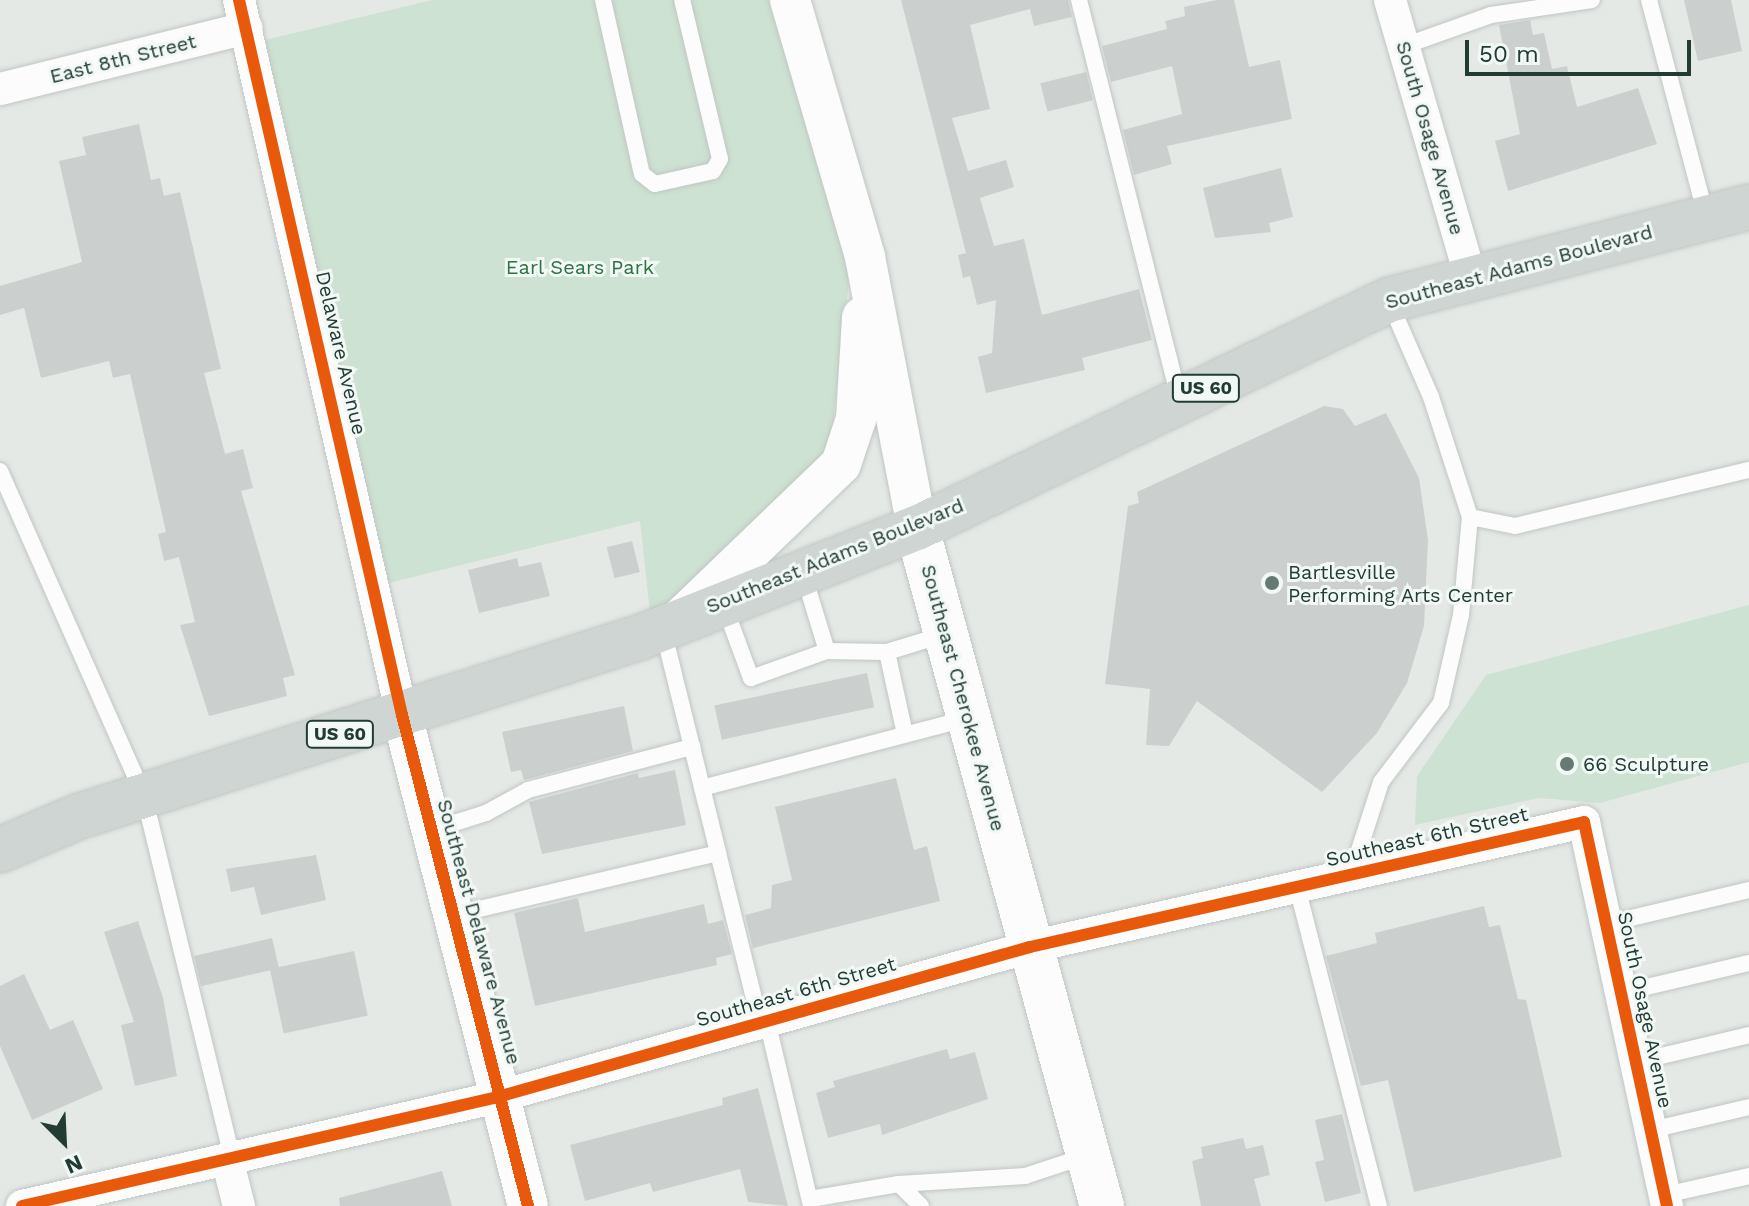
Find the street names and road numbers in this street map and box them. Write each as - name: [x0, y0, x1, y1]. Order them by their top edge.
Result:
- street label: East 8th Street: [47, 29, 199, 89]
- street label: South Osage Avenue: [1391, 38, 1469, 238]
- street label: Southeast Adams Boulevard: [1382, 220, 1656, 314]
- street label: Delaware Avenue: [310, 268, 372, 438]
- road number: US 60: [1170, 374, 1242, 402]
- street label: Southeast Adams Boulevard: [702, 493, 968, 619]
- street label: Southeast Cherokee Avenue: [916, 562, 1010, 834]
- road number: US 60: [304, 720, 376, 748]
- street label: Southeast Delaware Avenue: [432, 796, 526, 1068]
- street label: Southeast 6th Street: [1324, 802, 1530, 872]
- street label: South Osage Avenue: [1612, 909, 1678, 1111]
- street label: Southeast 6th Street: [693, 952, 899, 1032]

